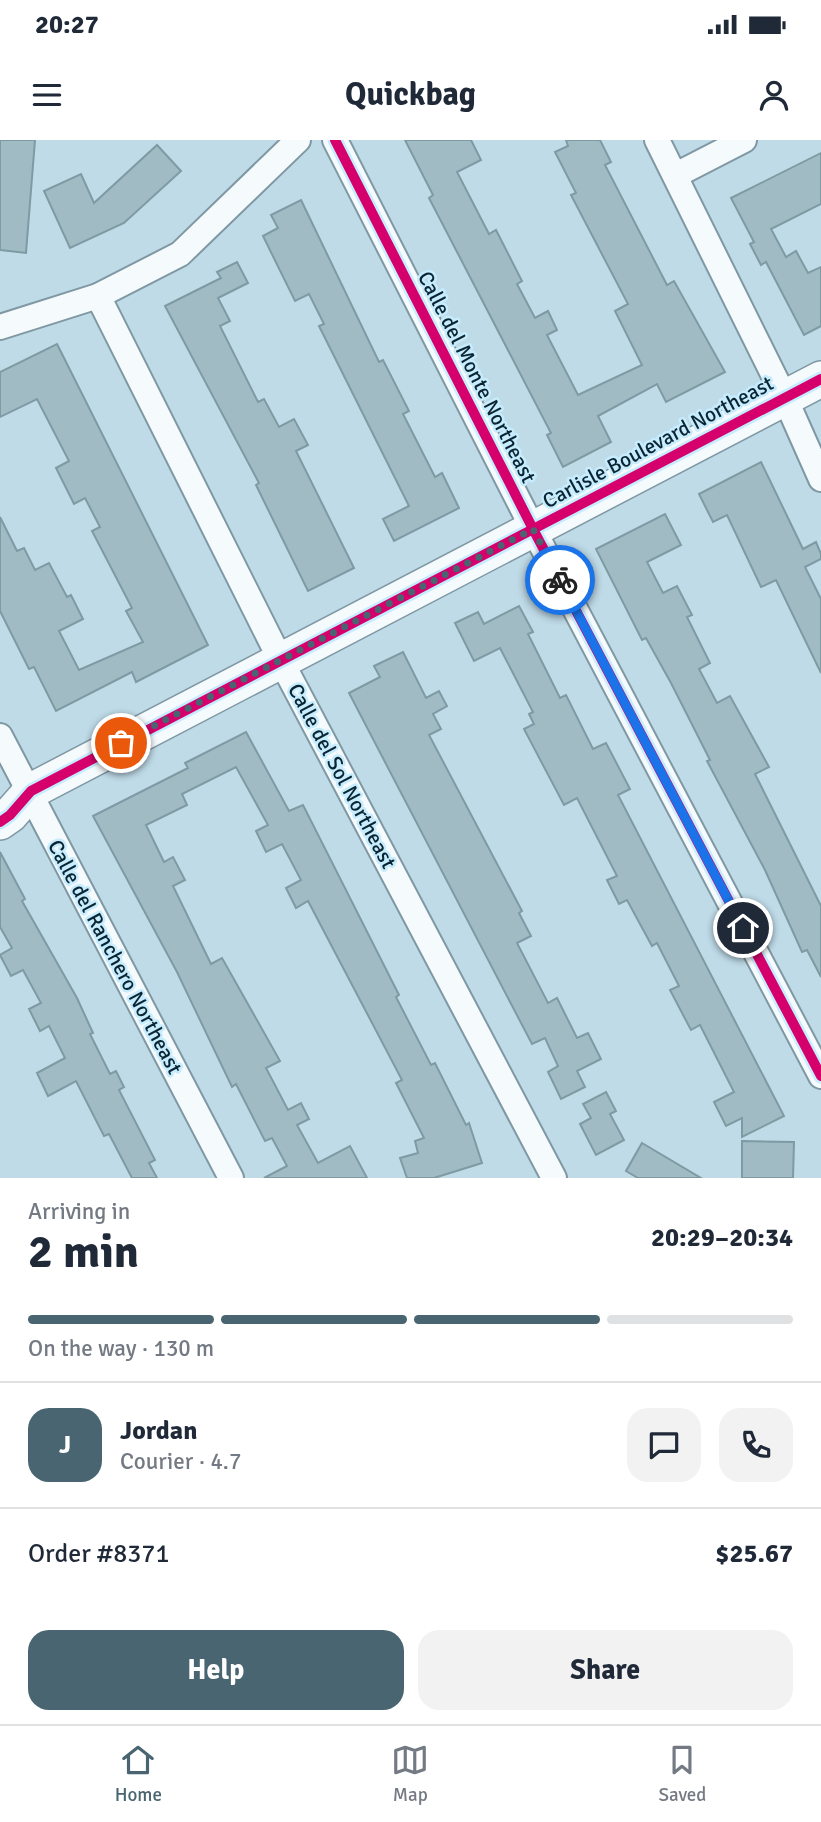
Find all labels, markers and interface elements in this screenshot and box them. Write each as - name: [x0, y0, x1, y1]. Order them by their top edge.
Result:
- text: 20:27: [35, 9, 99, 41]
- text: Quickbag: [345, 75, 476, 114]
- icon: menu: [28, 76, 66, 114]
- icon: person: [755, 76, 793, 114]
- street label: Calle del Monte Northeast: [412, 267, 542, 487]
- street label: Carlisle Boulevard Northeast: [538, 370, 778, 514]
- courier: [525, 545, 595, 615]
- icon: bike: [541, 561, 579, 599]
- street label: Calle del Sol Northeast: [282, 679, 402, 873]
- pin: [91, 713, 151, 773]
- icon: bag: [102, 724, 140, 762]
- street label: Calle del Ranchero Northeast: [42, 835, 188, 1079]
- pin: [713, 898, 773, 958]
- icon: home: [724, 909, 762, 947]
- text: Arriving in: [28, 1197, 130, 1226]
- text: 20:29–20:34: [651, 1222, 793, 1254]
- text: 2 min: [28, 1224, 139, 1280]
- text: On the way · 130 m: [28, 1334, 214, 1363]
- button: chat: [627, 1408, 701, 1482]
- button: phone: [719, 1408, 793, 1482]
- text: Jordan: [120, 1415, 197, 1447]
- text: J: [59, 1429, 71, 1461]
- text: Courier · 4.7: [120, 1447, 241, 1476]
- text: Order #8371: [28, 1538, 169, 1570]
- text: $25.67: [715, 1538, 793, 1570]
- button: Help: [28, 1630, 404, 1710]
- button: Share: [418, 1630, 793, 1710]
- tab: Home: [115, 1741, 162, 1807]
- tab: Map: [391, 1741, 429, 1807]
- tab: Saved: [658, 1741, 706, 1807]

